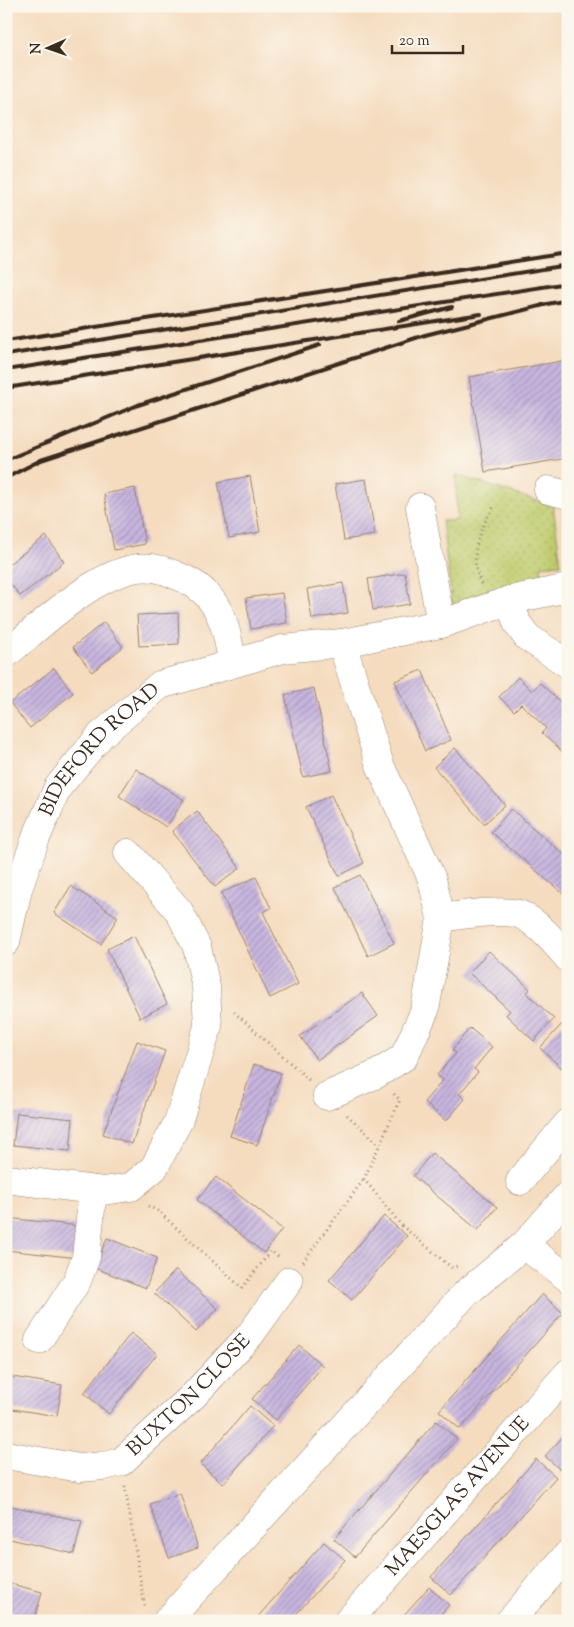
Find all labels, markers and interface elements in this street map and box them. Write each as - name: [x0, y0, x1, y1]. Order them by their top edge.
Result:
- north arrow: [22, 22, 72, 72]
- scale bar: [392, 22, 463, 54]
- text: 20 m: [399, 31, 430, 52]
- text: N: [27, 42, 47, 54]
- street label: BIDEFORD ROAD: [32, 676, 166, 821]
- street label: BUXTON CLOSE: [121, 1328, 258, 1464]
- street label: MAESGLAS AVENUE: [379, 1410, 537, 1583]

